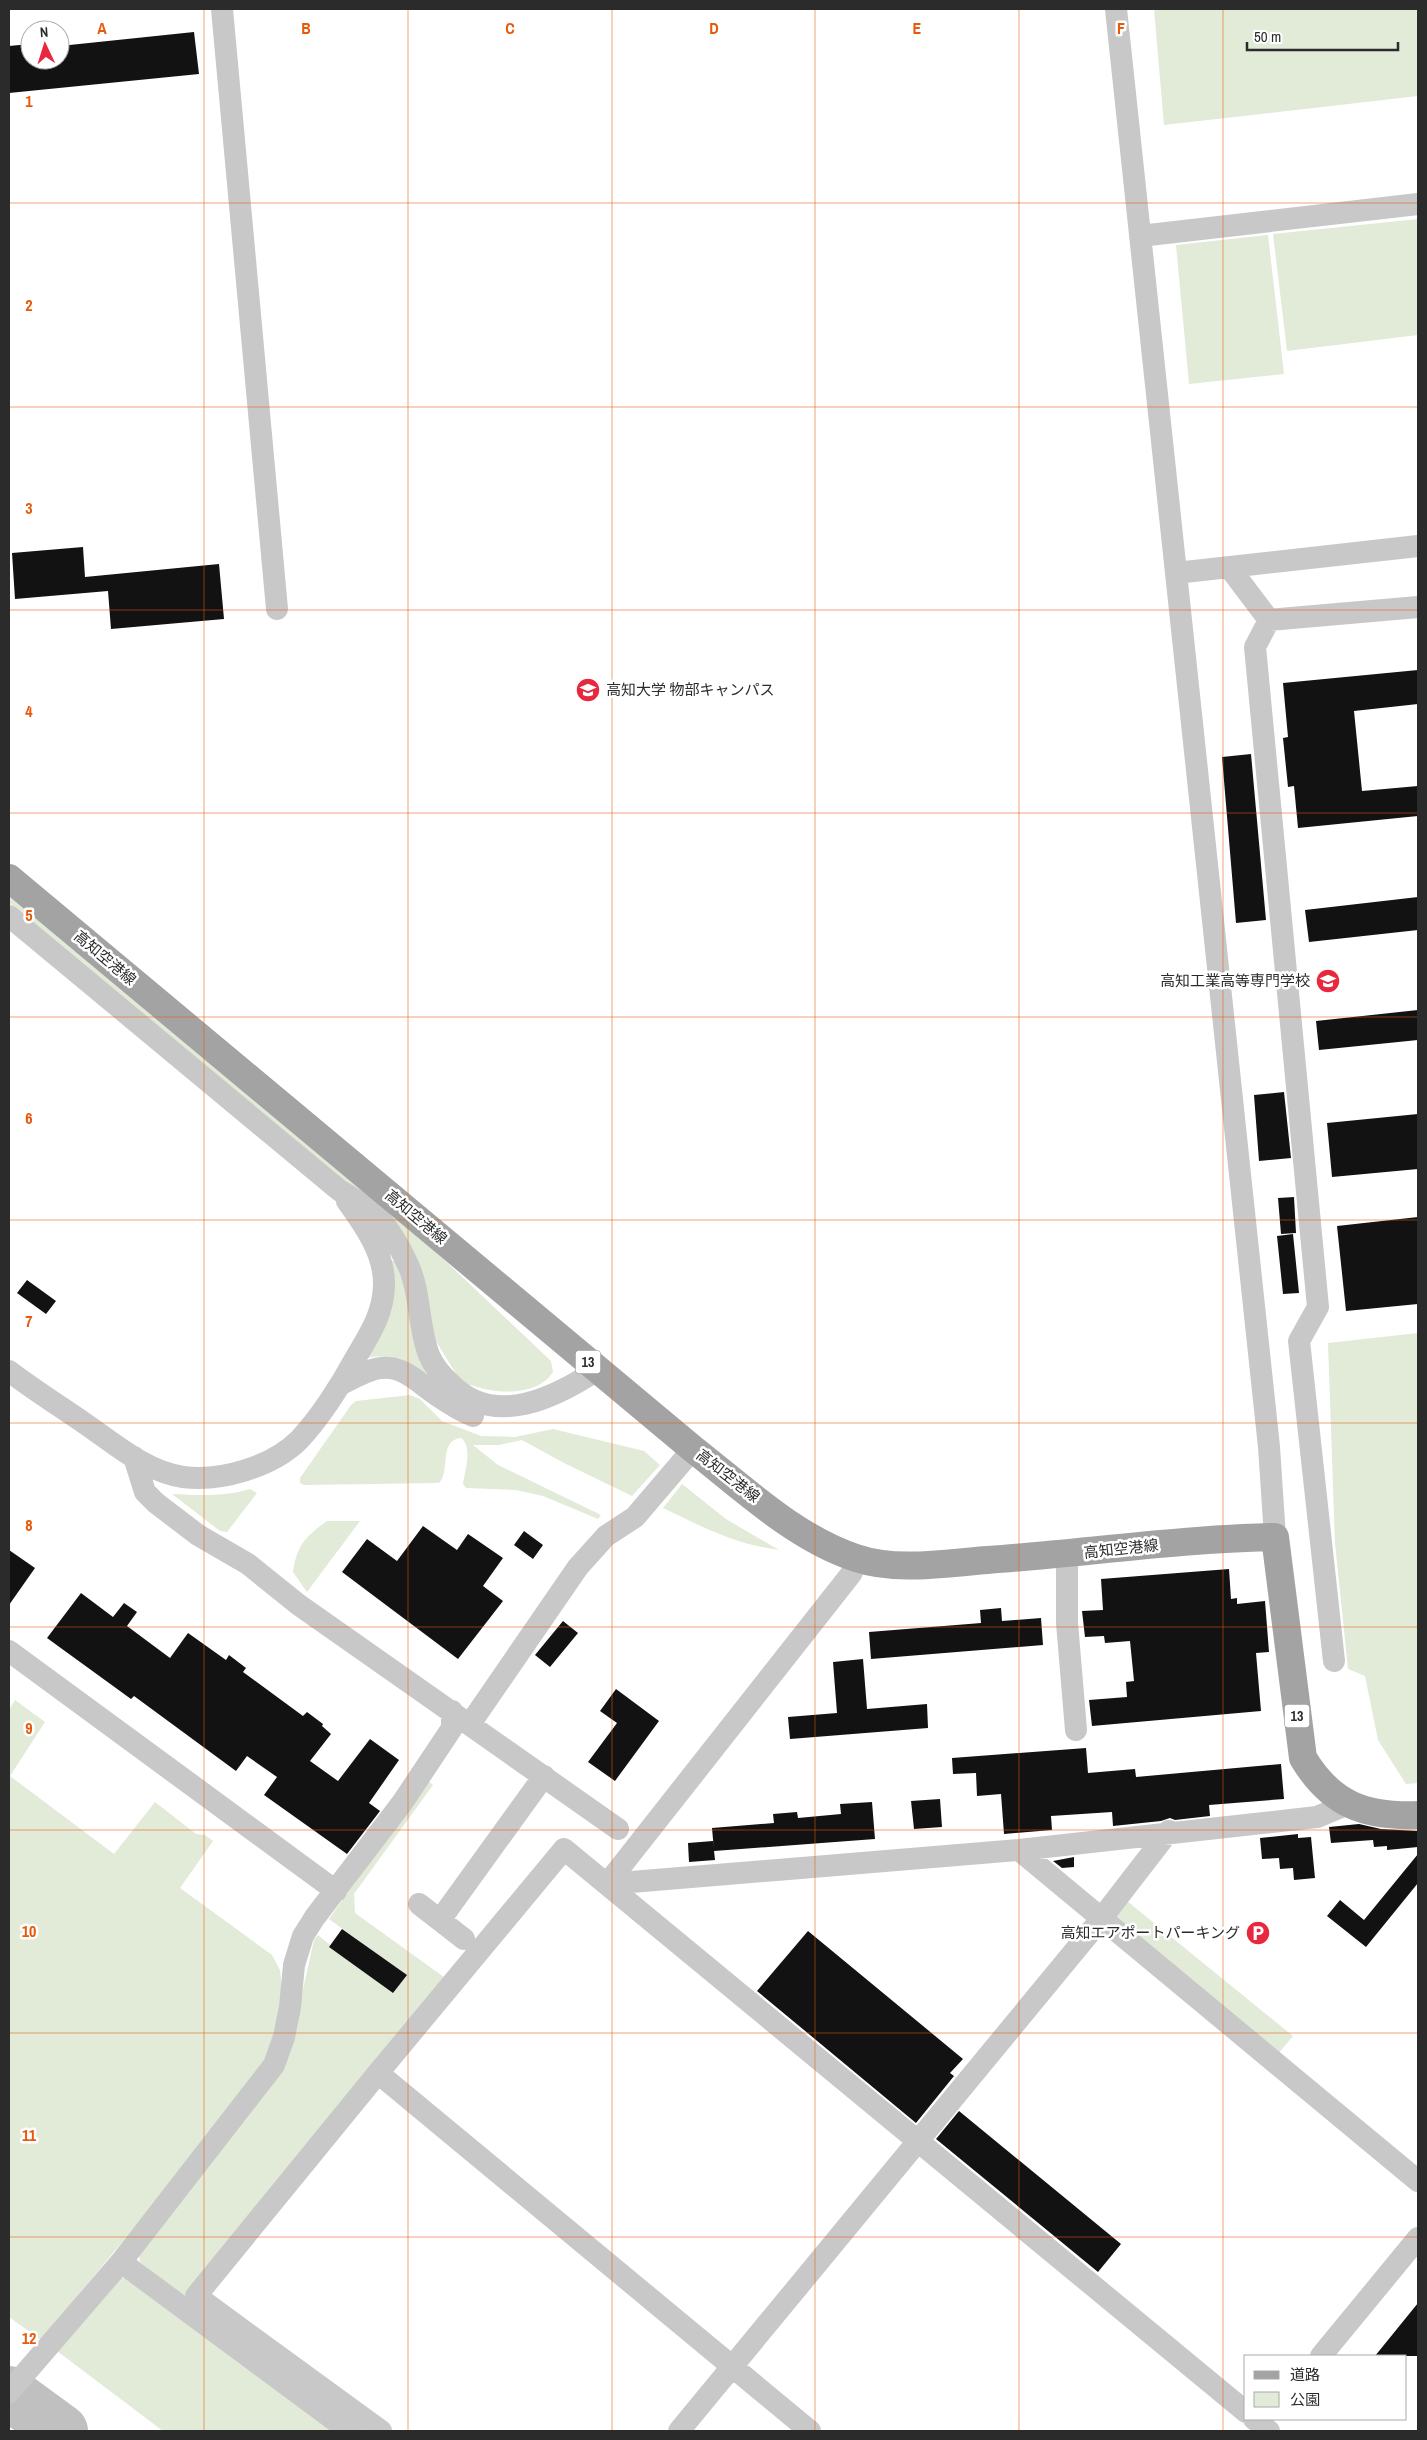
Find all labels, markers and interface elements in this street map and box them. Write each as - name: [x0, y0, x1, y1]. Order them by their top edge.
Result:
- text: A: [97, 17, 107, 39]
- text: B: [301, 17, 311, 39]
- text: C: [505, 17, 515, 39]
- text: D: [709, 17, 719, 39]
- text: E: [913, 17, 922, 39]
- text: F: [1117, 17, 1125, 39]
- north arrow: [20, 20, 70, 70]
- scale bar: [1247, 20, 1398, 52]
- text: N: [39, 23, 49, 41]
- text: 50 m: [1254, 26, 1281, 47]
- text: 1: [25, 90, 33, 112]
- text: 2: [25, 294, 33, 316]
- text: 3: [25, 497, 33, 519]
- school or university icon: 高知大学 物部キャンパス: [575, 677, 601, 703]
- place label: 高知大学 物部キャンパス: [606, 679, 774, 700]
- text: 4: [25, 700, 33, 722]
- text: 5: [25, 904, 33, 926]
- street label: 高知空港線: [70, 925, 141, 990]
- school or university icon: 高知工業高等専門学校: [1315, 968, 1341, 994]
- place label: 高知工業高等専門学校: [1160, 970, 1310, 991]
- text: 6: [25, 1107, 33, 1129]
- street label: 高知空港線: [381, 1184, 452, 1249]
- text: 7: [25, 1310, 33, 1332]
- road number: 13: [576, 1350, 600, 1374]
- street label: 高知空港線: [692, 1444, 764, 1507]
- text: 8: [25, 1514, 33, 1536]
- street label: 高知空港線: [1083, 1534, 1159, 1563]
- road number: 13: [1284, 1704, 1310, 1728]
- text: 9: [25, 1717, 33, 1739]
- text: 10: [22, 1920, 36, 1942]
- parking icon: 高知エアポートパーキング: [1245, 1920, 1271, 1946]
- place label: 高知エアポートパーキング: [1060, 1922, 1240, 1943]
- text: 11: [22, 2124, 37, 2146]
- text: 12: [22, 2327, 36, 2349]
- legend: [1244, 2355, 1407, 2420]
- text: 道路: [1290, 2364, 1320, 2385]
- text: 公園: [1290, 2389, 1320, 2410]

